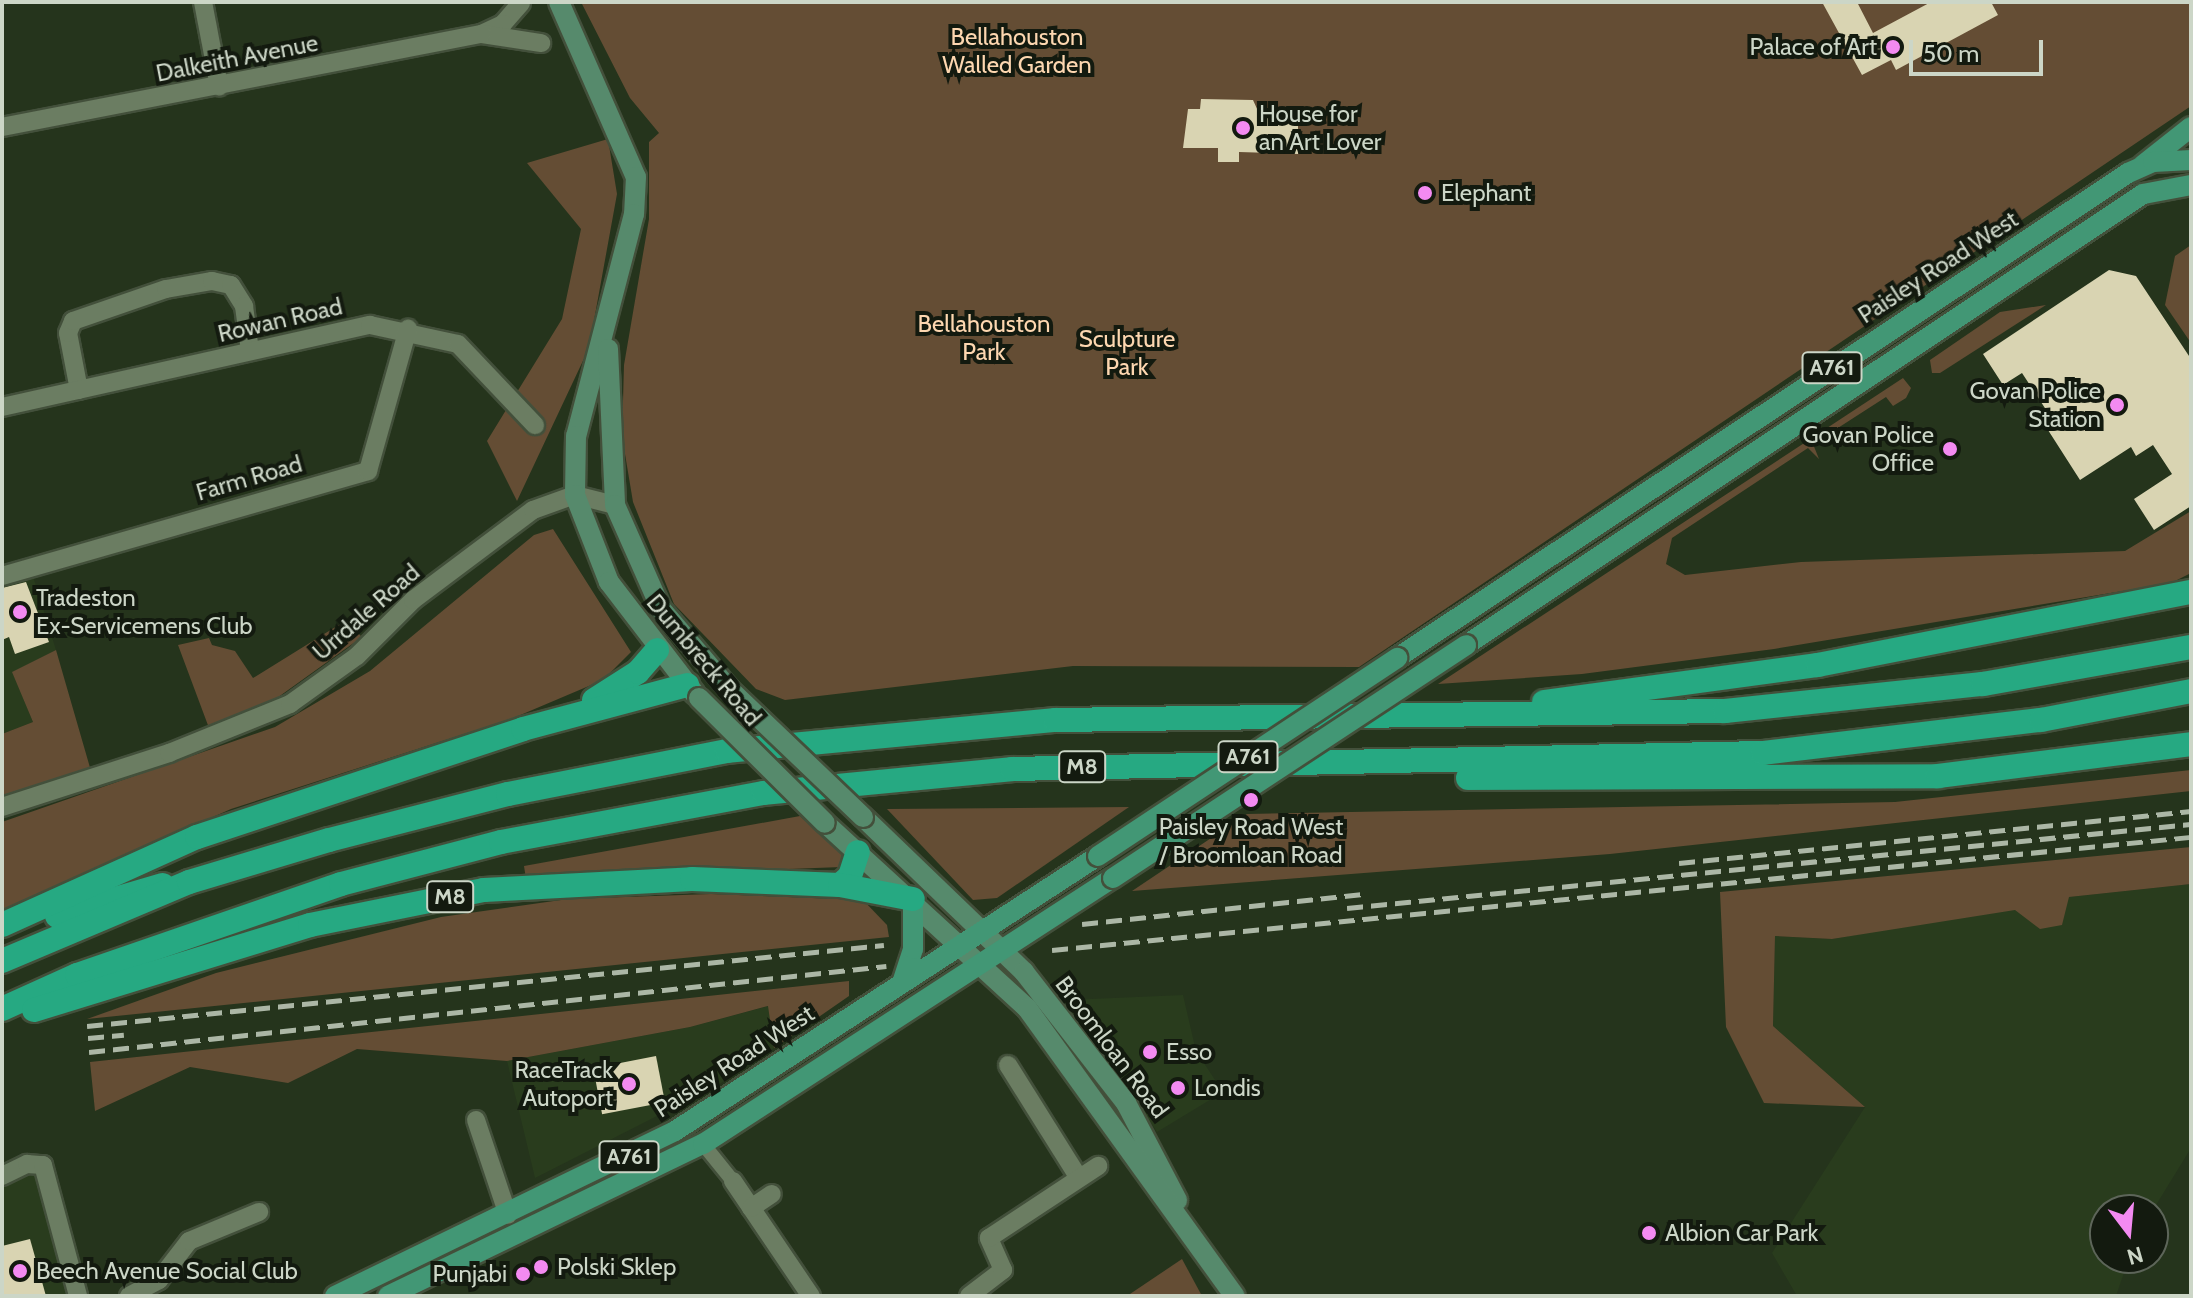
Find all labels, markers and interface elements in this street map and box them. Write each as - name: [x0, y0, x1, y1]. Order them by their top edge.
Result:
- park label: Bellahouston Walled Garden: [942, 23, 1092, 79]
- scale bar: [1913, 24, 2047, 74]
- street label: Dalkeith Avenue: [153, 28, 321, 88]
- place label: Palace of Art: [1750, 33, 1877, 61]
- marker: Palace of Art: [1884, 38, 1902, 56]
- text: 50 m: [1923, 39, 1979, 68]
- place label: House for an Art Lover: [1259, 100, 1381, 156]
- marker: House for an Art Lover: [1234, 119, 1252, 137]
- place label: Elephant: [1441, 179, 1531, 207]
- marker: Elephant: [1416, 184, 1434, 202]
- street label: Paisley Road West: [1853, 205, 2023, 329]
- street label: Rowan Road: [215, 292, 345, 348]
- park label: Bellahouston Park: [918, 310, 1050, 366]
- park label: Sculpture Park: [1079, 325, 1175, 381]
- road number: A761: [1800, 350, 1864, 386]
- place label: Govan Police Station: [1970, 377, 2101, 433]
- marker: Govan Police Station: [2108, 396, 2126, 414]
- place label: Govan Police Office: [1803, 421, 1934, 477]
- marker: Govan Police Office: [1941, 440, 1959, 458]
- street label: Farm Road: [193, 449, 305, 507]
- street label: Urrdale Road: [307, 558, 425, 666]
- place label: Tradeston Ex-Servicemens Club: [36, 584, 253, 640]
- street label: Dumbreck Road: [641, 588, 767, 732]
- marker: Tradeston Ex-Servicemens Club: [11, 603, 29, 621]
- road number: A761: [1216, 739, 1280, 775]
- road number: M8: [1058, 749, 1106, 785]
- marker: Paisley Road West / Broomloan Road: [1242, 791, 1260, 809]
- place label: Paisley Road West / Broomloan Road: [1159, 813, 1343, 869]
- road number: M8: [426, 879, 474, 915]
- street label: Broomloan Road: [1049, 970, 1175, 1124]
- street label: Paisley Road West: [649, 999, 819, 1123]
- place label: Esso: [1166, 1038, 1212, 1066]
- marker: Esso: [1141, 1043, 1159, 1061]
- place label: RaceTrack Autoport: [515, 1056, 613, 1112]
- place label: Londis: [1194, 1074, 1261, 1102]
- marker: RaceTrack Autoport: [620, 1075, 638, 1093]
- marker: Londis: [1169, 1079, 1187, 1097]
- road number: A761: [597, 1139, 661, 1175]
- north arrow: [2089, 1194, 2169, 1274]
- place label: Albion Car Park: [1665, 1219, 1818, 1247]
- marker: Albion Car Park: [1640, 1224, 1658, 1242]
- text: N: [2124, 1241, 2146, 1271]
- place label: Polski Sklep: [557, 1253, 676, 1281]
- place label: Beech Avenue Social Club: [36, 1257, 298, 1285]
- marker: Polski Sklep: [532, 1258, 550, 1276]
- place label: Punjabi: [432, 1260, 507, 1288]
- marker: Beech Avenue Social Club: [11, 1262, 29, 1280]
- marker: Punjabi: [514, 1265, 532, 1283]

